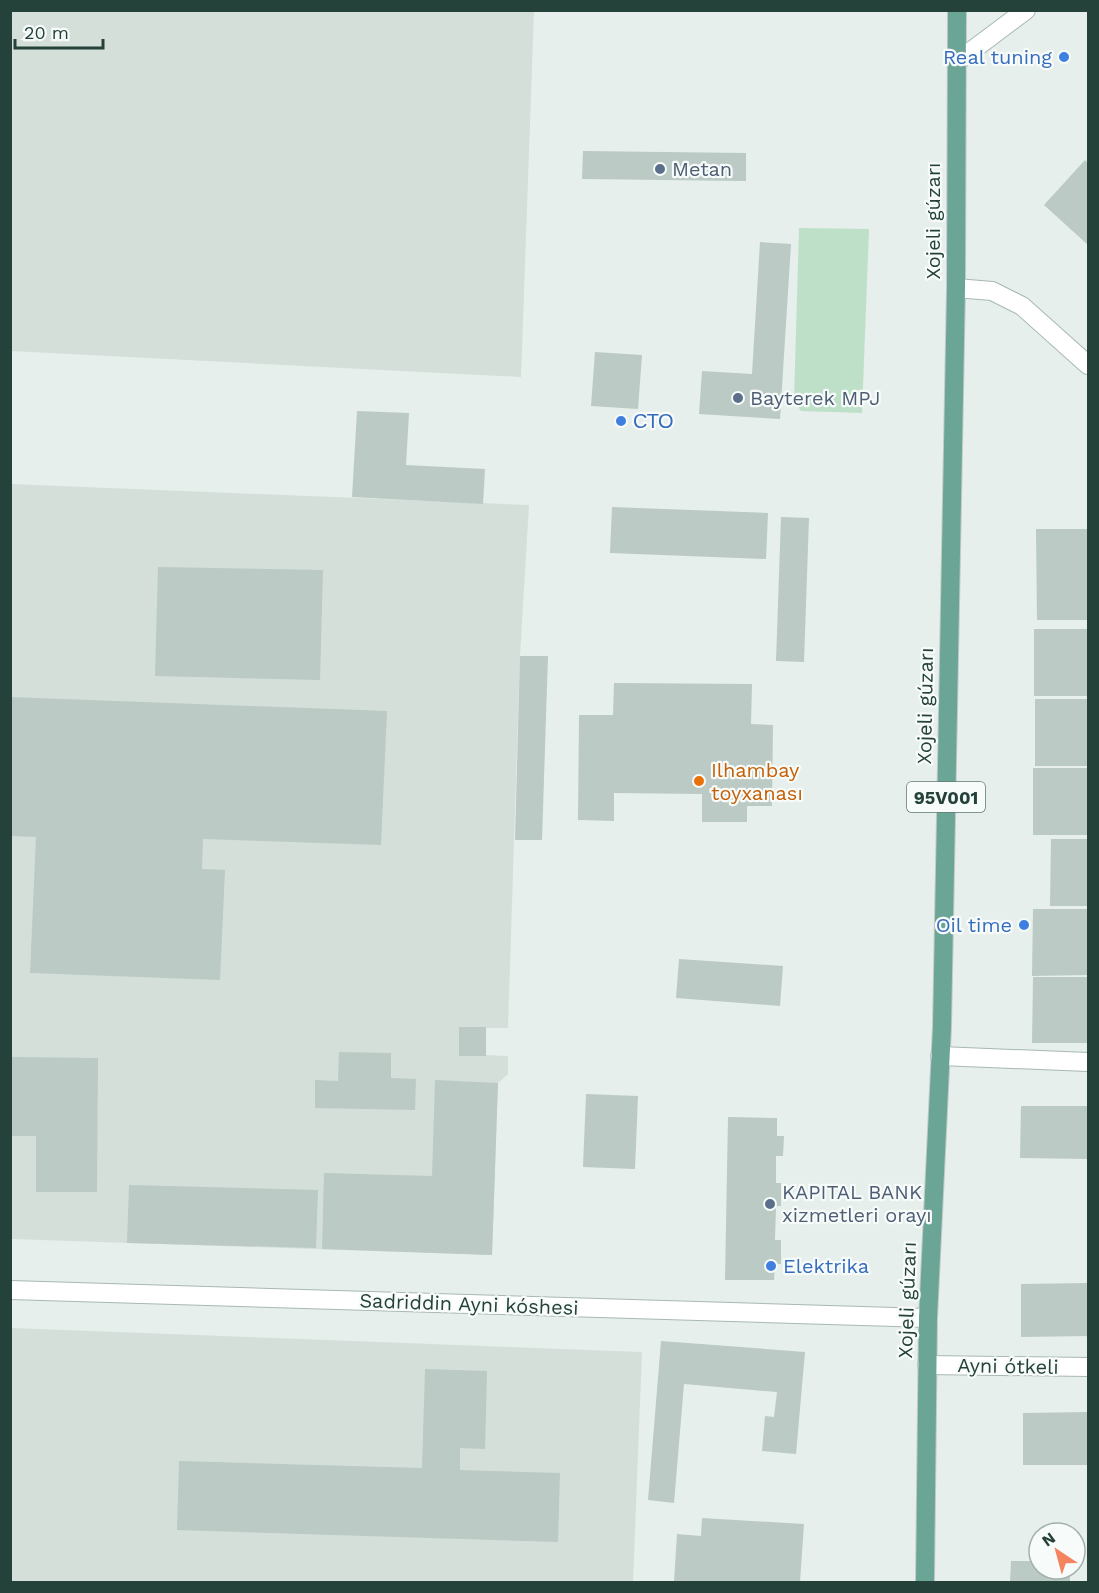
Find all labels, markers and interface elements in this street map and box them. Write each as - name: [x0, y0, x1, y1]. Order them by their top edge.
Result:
- scale bar: [15, 12, 104, 50]
- text: 20 m: [24, 22, 69, 43]
- place label: Real tuning: [943, 45, 1052, 69]
- marker: Real tuning: [1057, 50, 1071, 64]
- place label: Metan: [672, 157, 732, 181]
- marker: Metan: [653, 162, 667, 176]
- street label: Xojeli gúzarı: [921, 163, 945, 279]
- place label: Bayterek MPJ: [750, 386, 881, 410]
- marker: Bayterek MPJ: [731, 391, 745, 405]
- place label: СТО: [633, 409, 674, 433]
- marker: СТО: [614, 414, 628, 428]
- street label: Xojeli gúzarı: [912, 647, 938, 765]
- place label: Ilhambay toyxanası: [711, 758, 803, 805]
- marker: Ilhambay toyxanası: [692, 774, 706, 788]
- road number: 95V001: [907, 782, 985, 812]
- place label: Oil time: [936, 913, 1012, 937]
- marker: Oil time: [1017, 918, 1031, 932]
- place label: KAPITAL BANK xizmetleri orayı: [782, 1180, 932, 1227]
- marker: KAPITAL BANK xizmetleri orayı: [763, 1197, 777, 1211]
- street label: Xojeli gúzarı: [893, 1241, 921, 1359]
- place label: Elektrika: [783, 1254, 869, 1278]
- marker: Elektrika: [764, 1259, 778, 1273]
- street label: Sadriddin Ayni kóshesi: [359, 1288, 579, 1320]
- street label: Ayni ótkeli: [957, 1353, 1059, 1379]
- north arrow: [1027, 1521, 1087, 1581]
- text: N: [1038, 1528, 1059, 1550]

